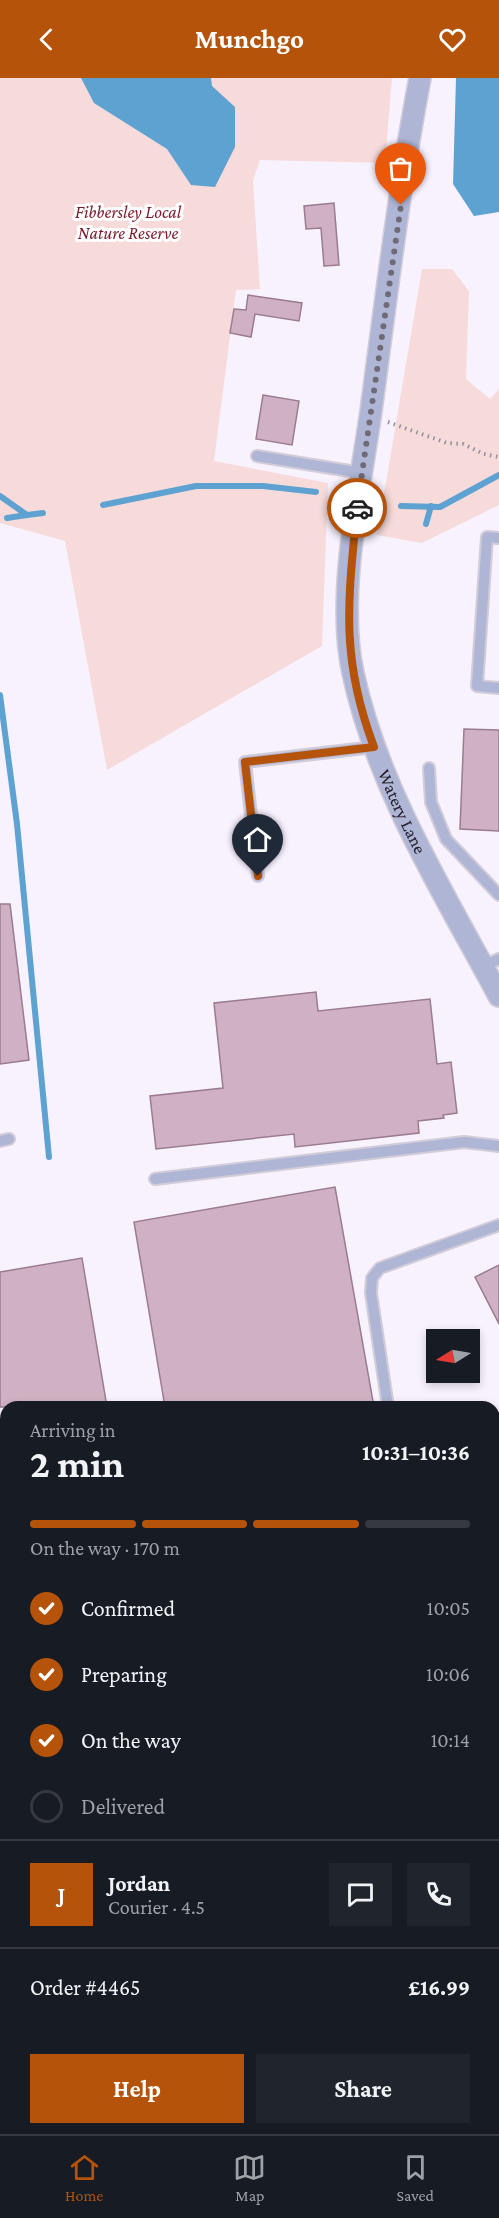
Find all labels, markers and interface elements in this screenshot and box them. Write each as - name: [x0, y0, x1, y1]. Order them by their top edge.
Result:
- icon: back: [30, 23, 63, 56]
- icon: heart: [436, 23, 469, 56]
- text: Munchgo: [195, 24, 304, 54]
- pin: [375, 143, 426, 205]
- icon: bag: [384, 152, 417, 185]
- park label: Fibbersley Local Nature Reserve: [75, 202, 182, 243]
- courier: [327, 478, 387, 538]
- icon: car: [341, 492, 374, 525]
- street label: Watery Lane: [374, 766, 430, 857]
- pin: [232, 814, 283, 876]
- icon: home: [241, 823, 274, 856]
- north arrow: [426, 1329, 480, 1383]
- map controls: [426, 1329, 480, 1383]
- text: Arriving in: [30, 1419, 115, 1441]
- text: 10:31–10:36: [362, 1440, 470, 1465]
- text: 2 min: [30, 1442, 124, 1485]
- text: On the way · 170 m: [30, 1537, 180, 1559]
- icon: check: [30, 1592, 63, 1625]
- text: Confirmed: [81, 1596, 175, 1621]
- text: 10:05: [427, 1597, 470, 1619]
- icon: check: [30, 1658, 63, 1691]
- text: Preparing: [81, 1662, 167, 1687]
- text: 10:06: [426, 1663, 470, 1685]
- icon: check: [30, 1724, 63, 1757]
- text: On the way: [81, 1728, 181, 1753]
- text: 10:14: [431, 1729, 470, 1751]
- text: Delivered: [81, 1794, 165, 1819]
- button: chat: [329, 1863, 392, 1926]
- button: phone: [407, 1863, 470, 1926]
- text: Jordan: [108, 1871, 170, 1896]
- text: J: [58, 1882, 65, 1907]
- text: Courier · 4.5: [108, 1896, 205, 1918]
- text: Order #4465: [30, 1975, 140, 2000]
- text: £16.99: [408, 1975, 470, 2000]
- button: Help: [30, 2054, 244, 2123]
- button: Share: [256, 2054, 470, 2123]
- tab: Home: [65, 2151, 103, 2204]
- tab: Map: [233, 2151, 266, 2204]
- tab: Saved: [396, 2151, 434, 2204]

